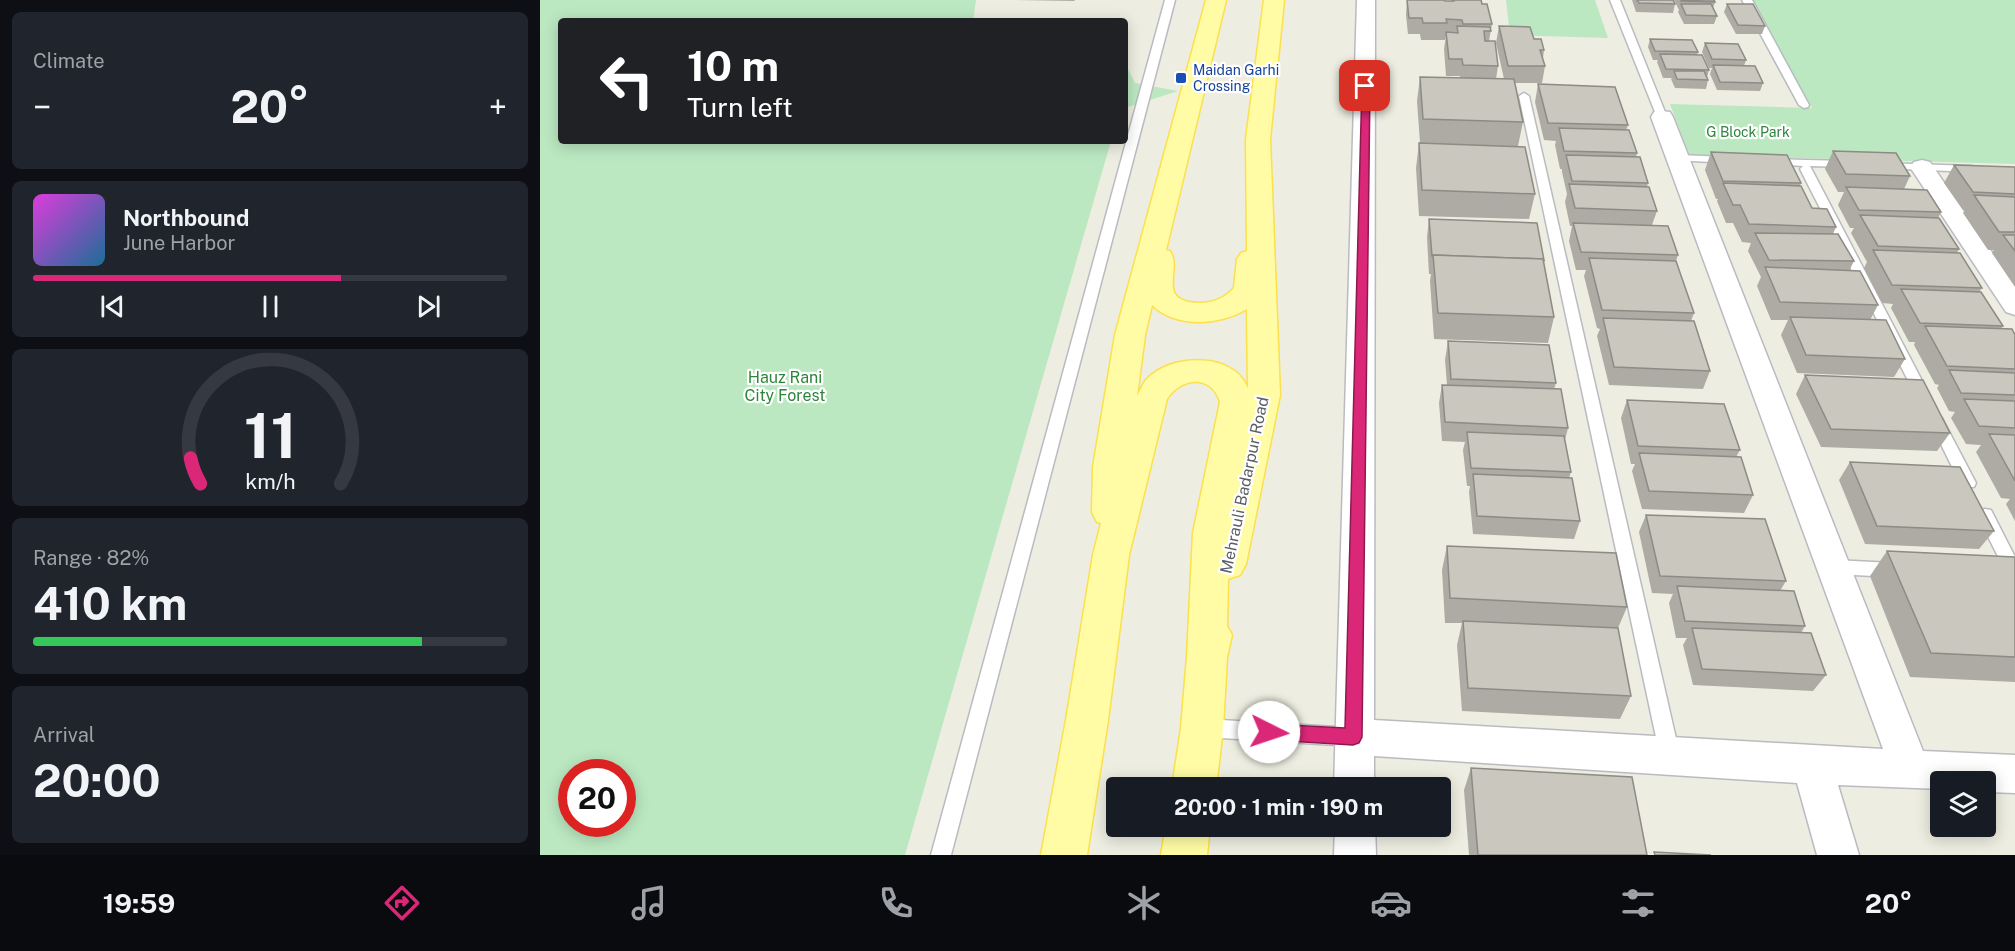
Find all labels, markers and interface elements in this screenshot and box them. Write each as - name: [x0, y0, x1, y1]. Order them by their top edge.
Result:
- text: 10 m: [687, 41, 779, 90]
- icon: left: [588, 42, 666, 120]
- text: Climate: [33, 49, 105, 73]
- pin: [1339, 60, 1390, 111]
- place label: Maidan Garhi Crossing: [1193, 62, 1279, 94]
- icon: arrive: [1348, 69, 1381, 102]
- marker: Maidan Garhi Crossing: [1174, 71, 1188, 85]
- text: 20°: [231, 80, 309, 133]
- text: −: [33, 88, 51, 126]
- text: +: [489, 88, 507, 126]
- text: Turn left: [687, 91, 793, 123]
- park label: G Block Park: [1706, 124, 1790, 140]
- text: Northbound: [123, 205, 249, 231]
- text: June Harbor: [123, 231, 235, 255]
- icon: previous: [96, 290, 129, 323]
- icon: pause: [254, 290, 287, 323]
- icon: next: [412, 290, 445, 323]
- park label: Hauz Rani City Forest: [744, 368, 826, 405]
- street label: Mehrauli Badarpur Road: [1216, 395, 1273, 575]
- text: 11: [243, 400, 297, 473]
- text: km/h: [245, 470, 295, 495]
- text: Range · 82%: [33, 546, 149, 570]
- text: 410 km: [33, 577, 187, 630]
- position arrow: [1237, 700, 1301, 764]
- text: Arrival: [33, 723, 95, 747]
- text: 20:00: [33, 754, 161, 807]
- speed limit sign: 20: [558, 759, 636, 837]
- map controls: [1930, 771, 1996, 837]
- button: layers: [1930, 771, 1996, 837]
- text: 20:00 · 1 min · 190 m: [1174, 794, 1383, 820]
- icon: directions: [381, 882, 423, 924]
- icon: music: [628, 882, 670, 924]
- icon: phone: [875, 882, 917, 924]
- icon: climate: [1123, 882, 1165, 924]
- icon: car: [1370, 882, 1412, 924]
- icon: filters: [1617, 882, 1659, 924]
- text: 19:59: [103, 887, 175, 919]
- text: 20°: [1865, 887, 1912, 919]

